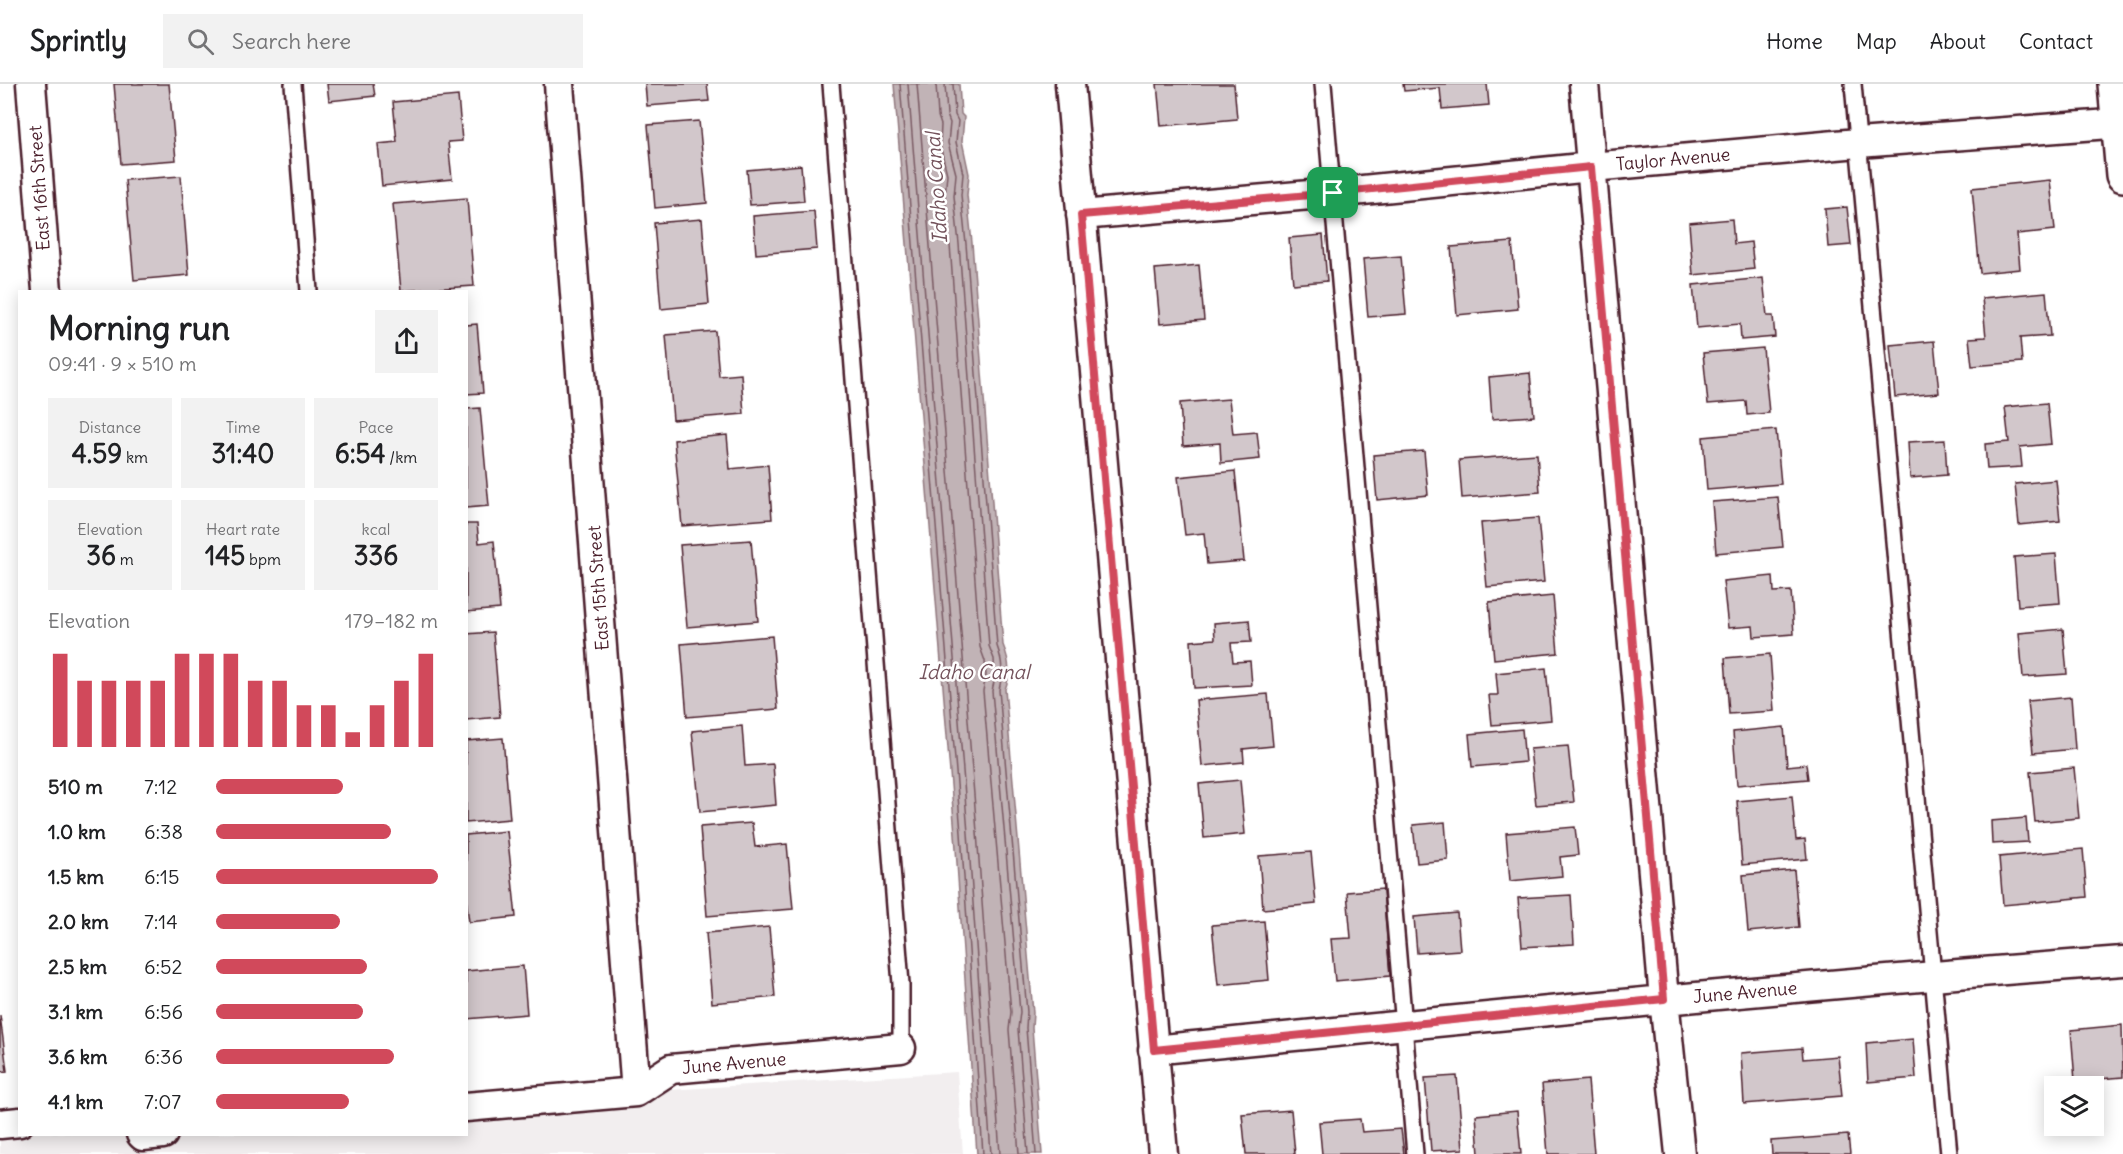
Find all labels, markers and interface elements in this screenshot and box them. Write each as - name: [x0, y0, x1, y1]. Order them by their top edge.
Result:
- search box: [163, 14, 583, 68]
- text: Sprintly: [30, 23, 127, 59]
- icon: search: [184, 25, 217, 58]
- text: Search here: [232, 27, 351, 55]
- text: Home: [1766, 28, 1823, 55]
- text: Map: [1856, 28, 1897, 55]
- text: About: [1930, 28, 1986, 55]
- text: Contact: [2019, 28, 2093, 55]
- street label: East 16th Street: [23, 125, 55, 251]
- water label: Idaho Canal: [919, 129, 952, 244]
- street label: Taylor Avenue: [1615, 143, 1731, 175]
- pin: [1307, 167, 1358, 218]
- icon: arrive: [1316, 176, 1349, 209]
- text: Morning run: [48, 307, 230, 349]
- button: share: [375, 310, 438, 373]
- text: 09:41 · 9 × 510 m: [48, 351, 196, 376]
- text: Distance: [79, 417, 141, 437]
- text: Time: [226, 417, 260, 437]
- text: Pace: [359, 417, 393, 437]
- text: 4.59: [72, 437, 122, 470]
- text: 31:40: [212, 437, 274, 470]
- text: 6:54: [335, 437, 386, 470]
- text: km: [122, 447, 148, 467]
- text: /km: [386, 447, 417, 467]
- text: Elevation: [77, 519, 143, 539]
- text: Heart rate: [206, 519, 280, 539]
- text: kcal: [362, 519, 390, 539]
- street label: East 15th Street: [582, 525, 614, 651]
- text: 36: [86, 539, 116, 572]
- text: 145: [205, 539, 245, 572]
- text: 336: [354, 539, 398, 572]
- text: m: [116, 549, 134, 569]
- text: bpm: [245, 549, 281, 569]
- text: Elevation: [48, 608, 130, 633]
- text: 179–182 m: [345, 608, 438, 633]
- water label: Idaho Canal: [919, 659, 1032, 684]
- text: 510 m: [48, 774, 103, 799]
- text: 7:12: [144, 774, 177, 799]
- text: 1.0 km: [48, 819, 106, 844]
- text: 6:38: [144, 819, 183, 844]
- text: 1.5 km: [48, 864, 104, 889]
- text: 6:15: [144, 864, 180, 889]
- text: 2.0 km: [48, 909, 109, 934]
- text: 7:14: [144, 909, 178, 934]
- text: 2.5 km: [48, 954, 107, 979]
- text: 6:52: [144, 954, 183, 979]
- street label: June Avenue: [1692, 976, 1798, 1008]
- text: 3.1 km: [48, 999, 103, 1024]
- text: 6:56: [144, 999, 183, 1024]
- text: 3.6 km: [48, 1044, 108, 1069]
- text: 6:36: [144, 1044, 183, 1069]
- street label: June Avenue: [681, 1047, 787, 1079]
- map controls: [2044, 1076, 2104, 1136]
- button: layers: [2044, 1076, 2104, 1136]
- text: 4.1 km: [48, 1089, 103, 1114]
- text: 7:07: [144, 1089, 181, 1114]

